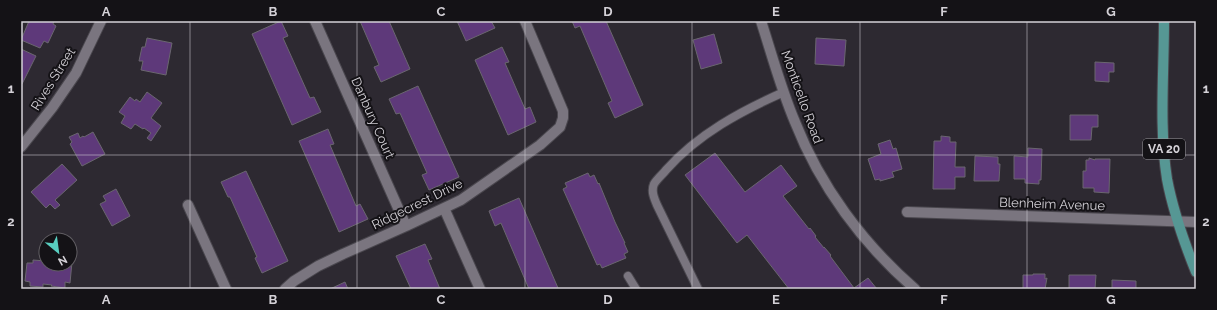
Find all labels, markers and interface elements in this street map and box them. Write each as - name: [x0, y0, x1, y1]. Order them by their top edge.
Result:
- text: A: [102, 4, 111, 19]
- text: B: [269, 4, 278, 19]
- text: C: [437, 4, 446, 19]
- text: D: [603, 4, 613, 19]
- text: E: [772, 4, 780, 19]
- text: F: [940, 4, 948, 19]
- text: G: [1106, 4, 1116, 19]
- street label: Rives Street: [28, 44, 79, 113]
- street label: Monticello Road: [778, 49, 826, 145]
- street label: Danbury Court: [348, 75, 398, 162]
- text: 1: [8, 81, 15, 96]
- text: 1: [1203, 81, 1210, 96]
- road number: VA 20: [1143, 139, 1185, 159]
- street label: Ridgecrest Drive: [369, 175, 465, 232]
- street label: Blenheim Avenue: [999, 195, 1106, 213]
- text: 2: [7, 214, 15, 229]
- text: 2: [1202, 214, 1210, 229]
- north arrow: [38, 232, 78, 272]
- text: N: [56, 253, 69, 268]
- text: A: [102, 292, 111, 307]
- text: B: [269, 292, 278, 307]
- text: C: [437, 292, 446, 307]
- text: D: [603, 292, 613, 307]
- text: E: [772, 292, 780, 307]
- text: F: [940, 292, 948, 307]
- text: G: [1106, 292, 1116, 307]

